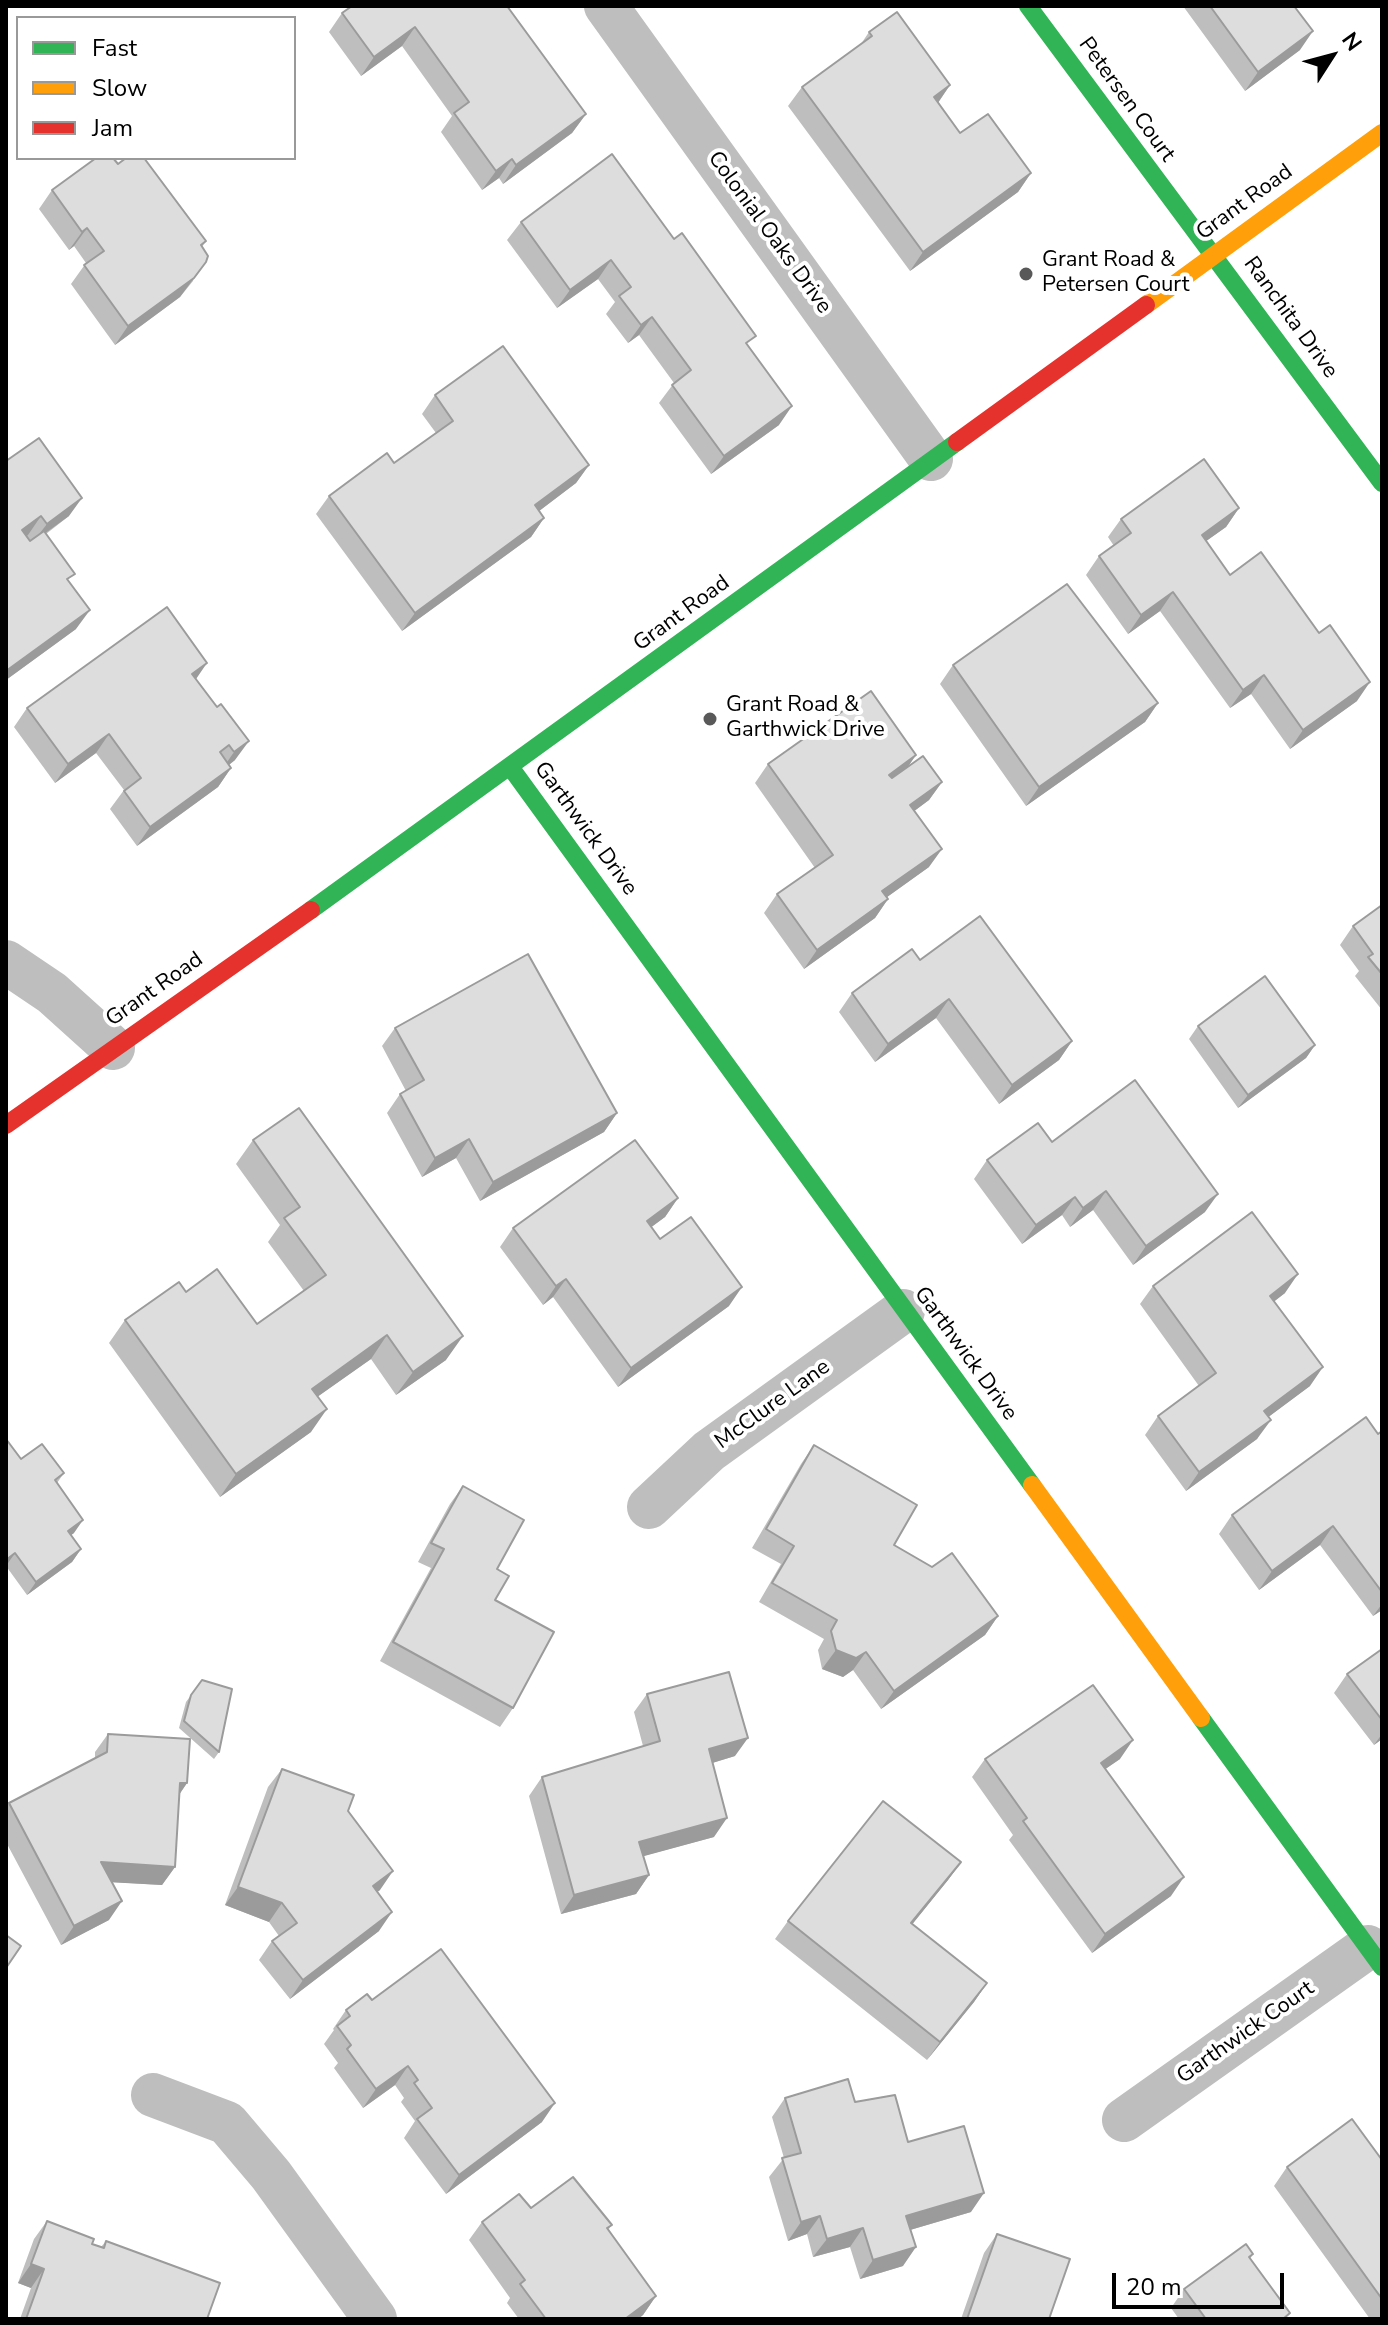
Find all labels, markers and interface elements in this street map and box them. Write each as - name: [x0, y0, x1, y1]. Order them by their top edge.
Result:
- legend: [16, 16, 296, 160]
- north arrow: [1292, 16, 1372, 96]
- text: N: [1334, 26, 1368, 57]
- text: Fast: [92, 32, 137, 64]
- street label: Petersen Court: [1072, 33, 1180, 167]
- text: Slow: [92, 72, 147, 104]
- text: Jam: [92, 112, 133, 144]
- street label: Colonial Oaks Drive: [701, 147, 837, 319]
- street label: Grant Road: [1192, 159, 1298, 247]
- place label: Grant Road & Petersen Court: [1042, 248, 1189, 300]
- street label: Ranchita Drive: [1237, 252, 1343, 384]
- marker: Grant Road & Petersen Court: [1017, 265, 1035, 283]
- street label: Grant Road: [629, 570, 735, 658]
- place label: Grant Road & Garthwick Drive: [726, 693, 885, 744]
- marker: Grant Road & Garthwick Drive: [701, 710, 719, 728]
- street label: Garthwick Drive: [528, 757, 642, 901]
- street label: Grant Road: [101, 947, 209, 1033]
- street label: Garthwick Drive: [908, 1282, 1022, 1426]
- street label: McClure Lane: [710, 1354, 836, 1456]
- street label: Garthwick Court: [1172, 1976, 1320, 2090]
- scale bar: [1116, 2257, 1288, 2307]
- text: 20 m: [1126, 2271, 1182, 2303]

